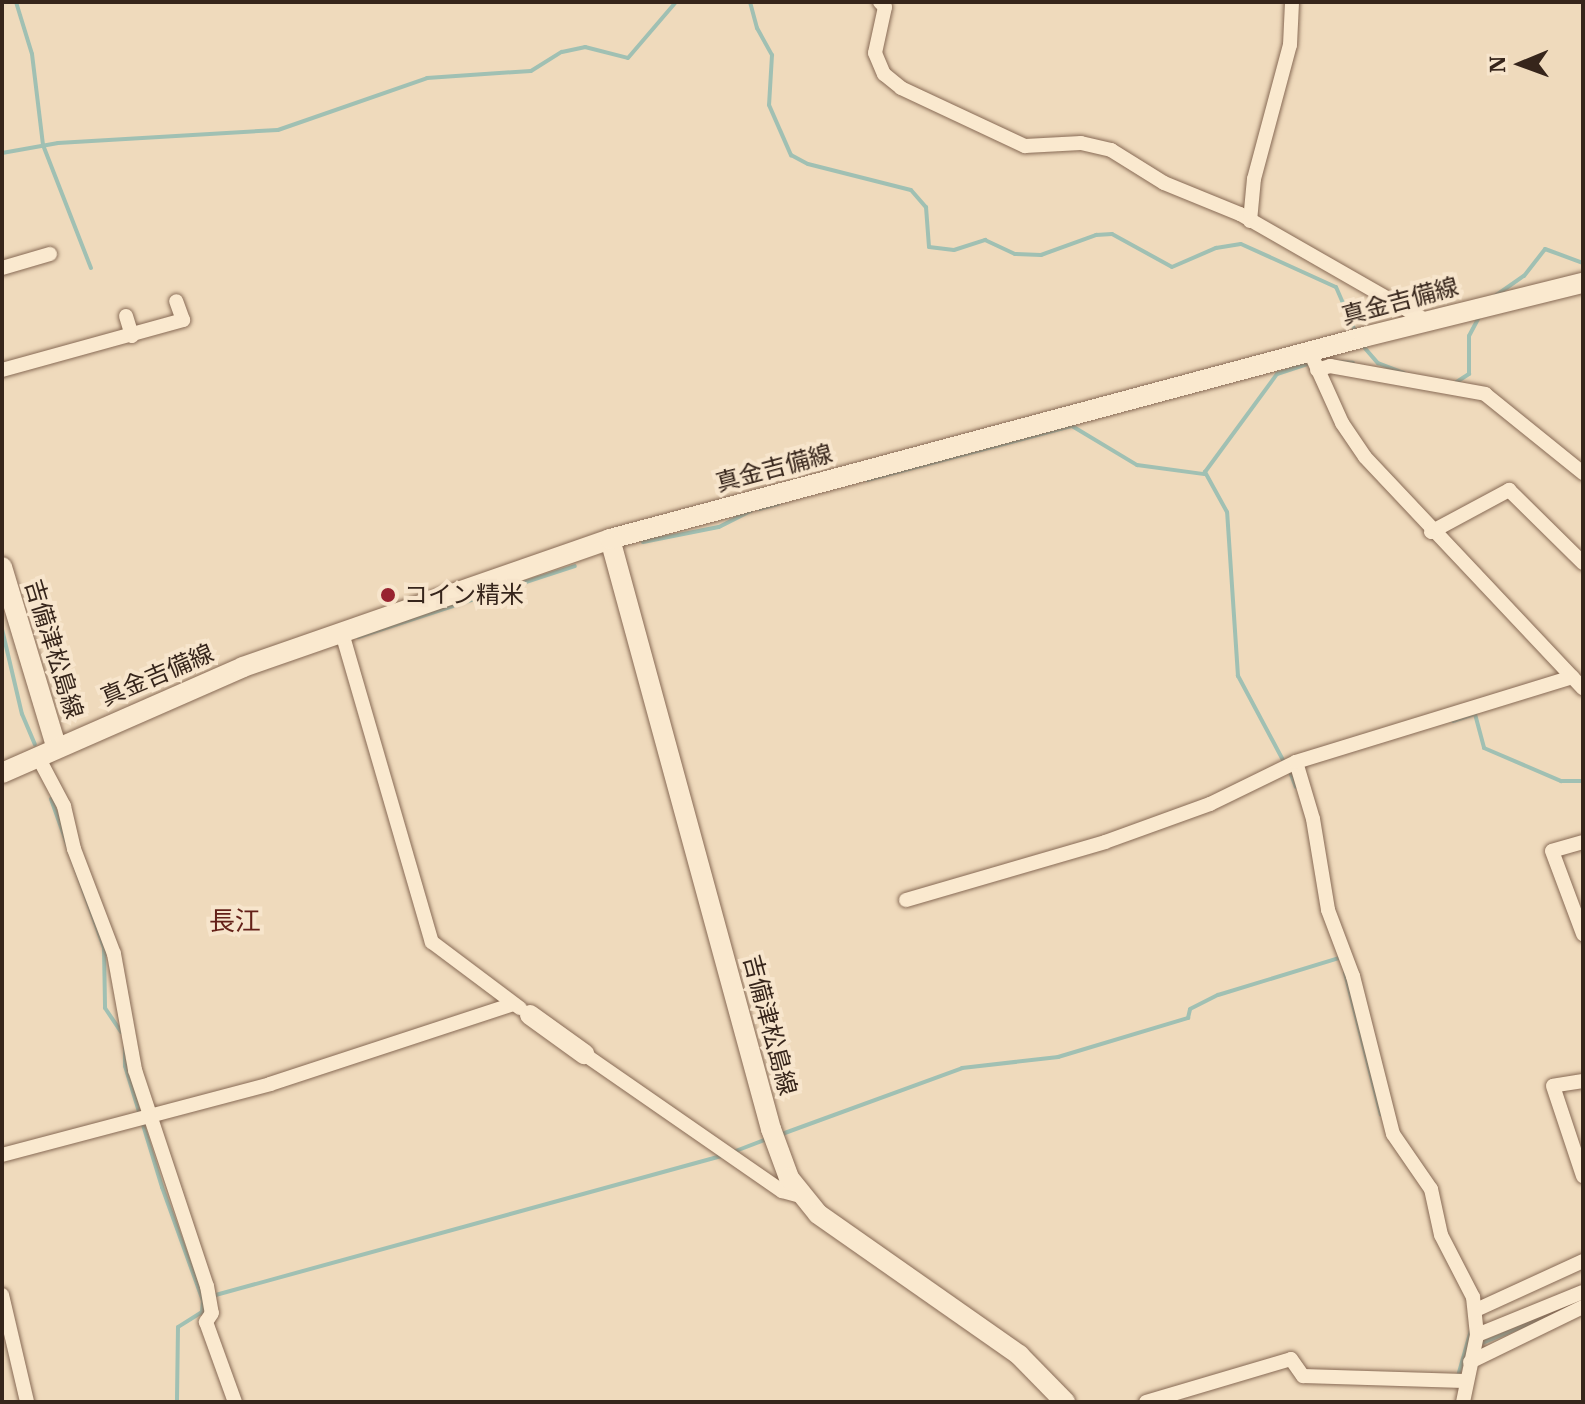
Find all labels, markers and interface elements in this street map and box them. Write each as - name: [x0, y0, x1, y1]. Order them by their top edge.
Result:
- north arrow: [1481, 24, 1561, 104]
- text: N: [1482, 55, 1511, 73]
- street label: 真金吉備線: [1338, 272, 1462, 330]
- street label: 真金吉備線: [712, 439, 836, 497]
- street label: 吉備津松島線: [19, 576, 89, 722]
- place label: コイン精米: [404, 581, 524, 609]
- marker: コイン精米: [379, 586, 397, 604]
- street label: 真金吉備線: [96, 638, 218, 712]
- district label: 長江: [209, 905, 261, 937]
- street label: 吉備津松島線: [737, 952, 803, 1098]

